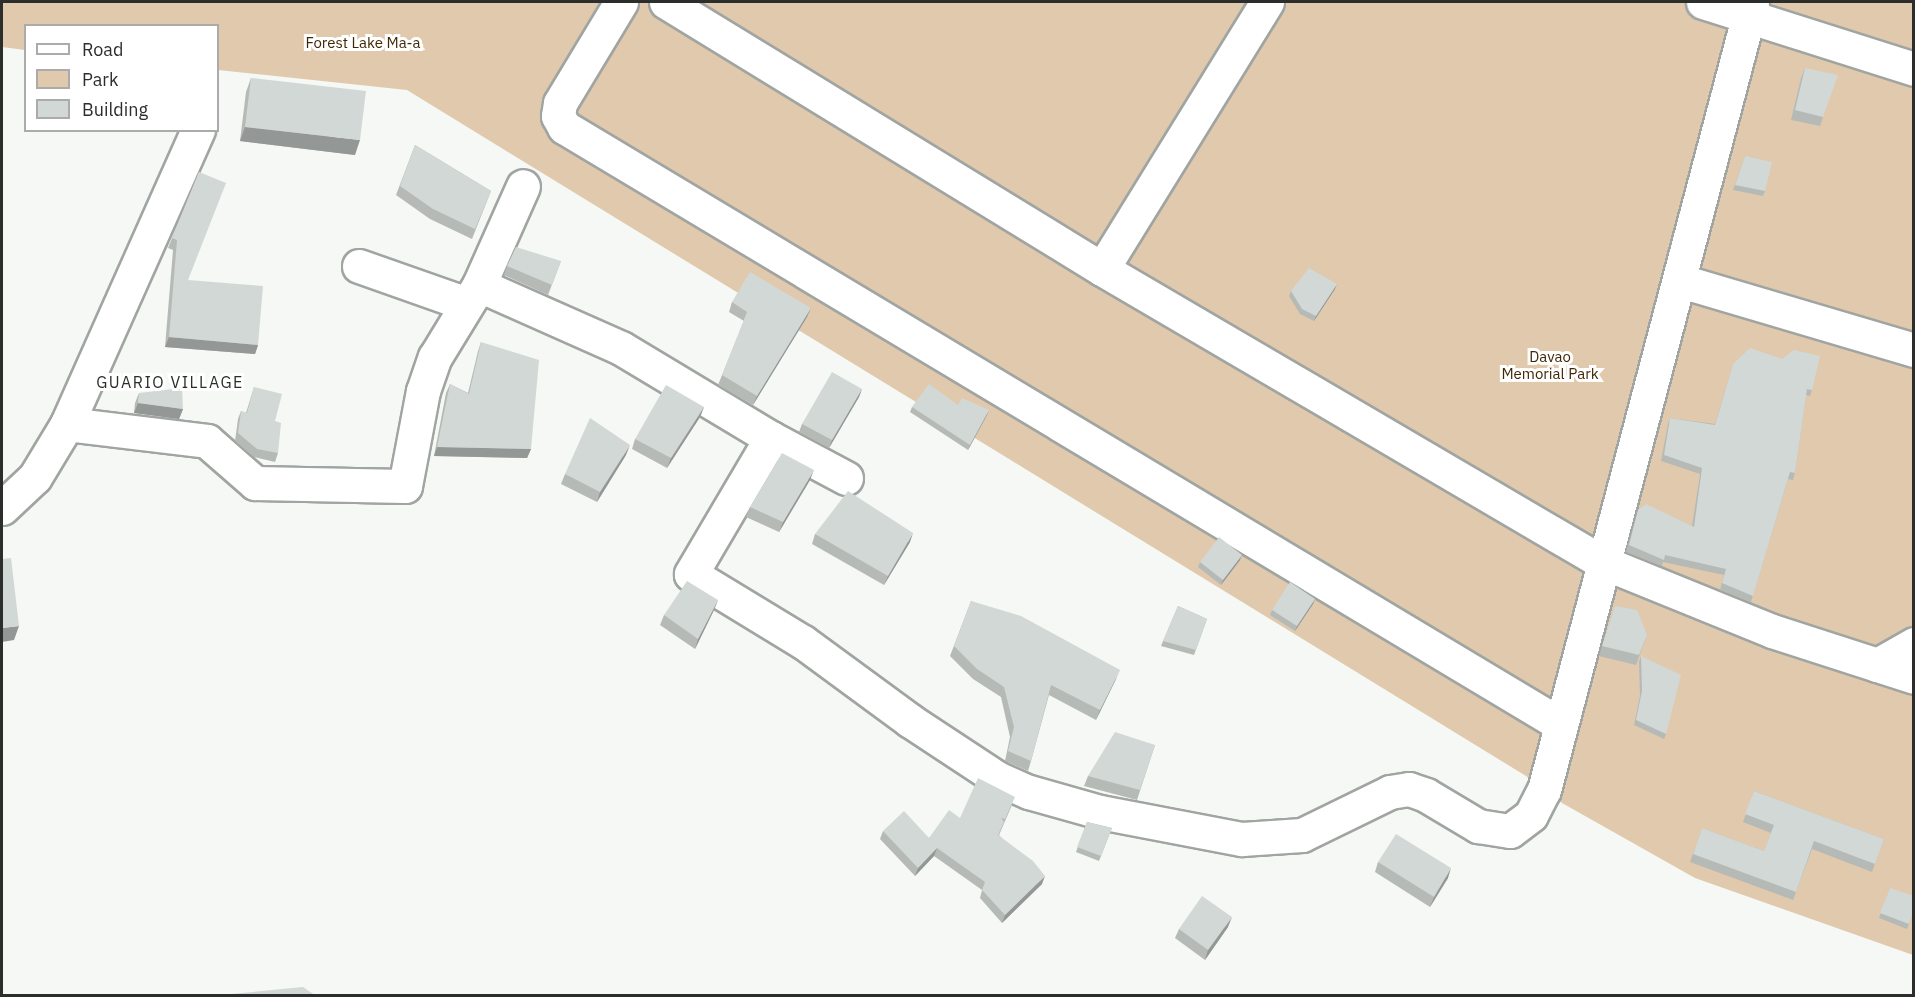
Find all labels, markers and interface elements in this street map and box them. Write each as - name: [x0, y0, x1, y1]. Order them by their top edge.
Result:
- legend: [24, 24, 219, 132]
- park label: Forest Lake Ma-a: [305, 34, 421, 52]
- text: Road: [82, 38, 123, 61]
- text: Park: [82, 68, 118, 91]
- text: Building: [82, 98, 148, 121]
- park label: Davao Memorial Park: [1501, 347, 1599, 382]
- district label: GUARIO VILLAGE: [96, 372, 244, 392]

